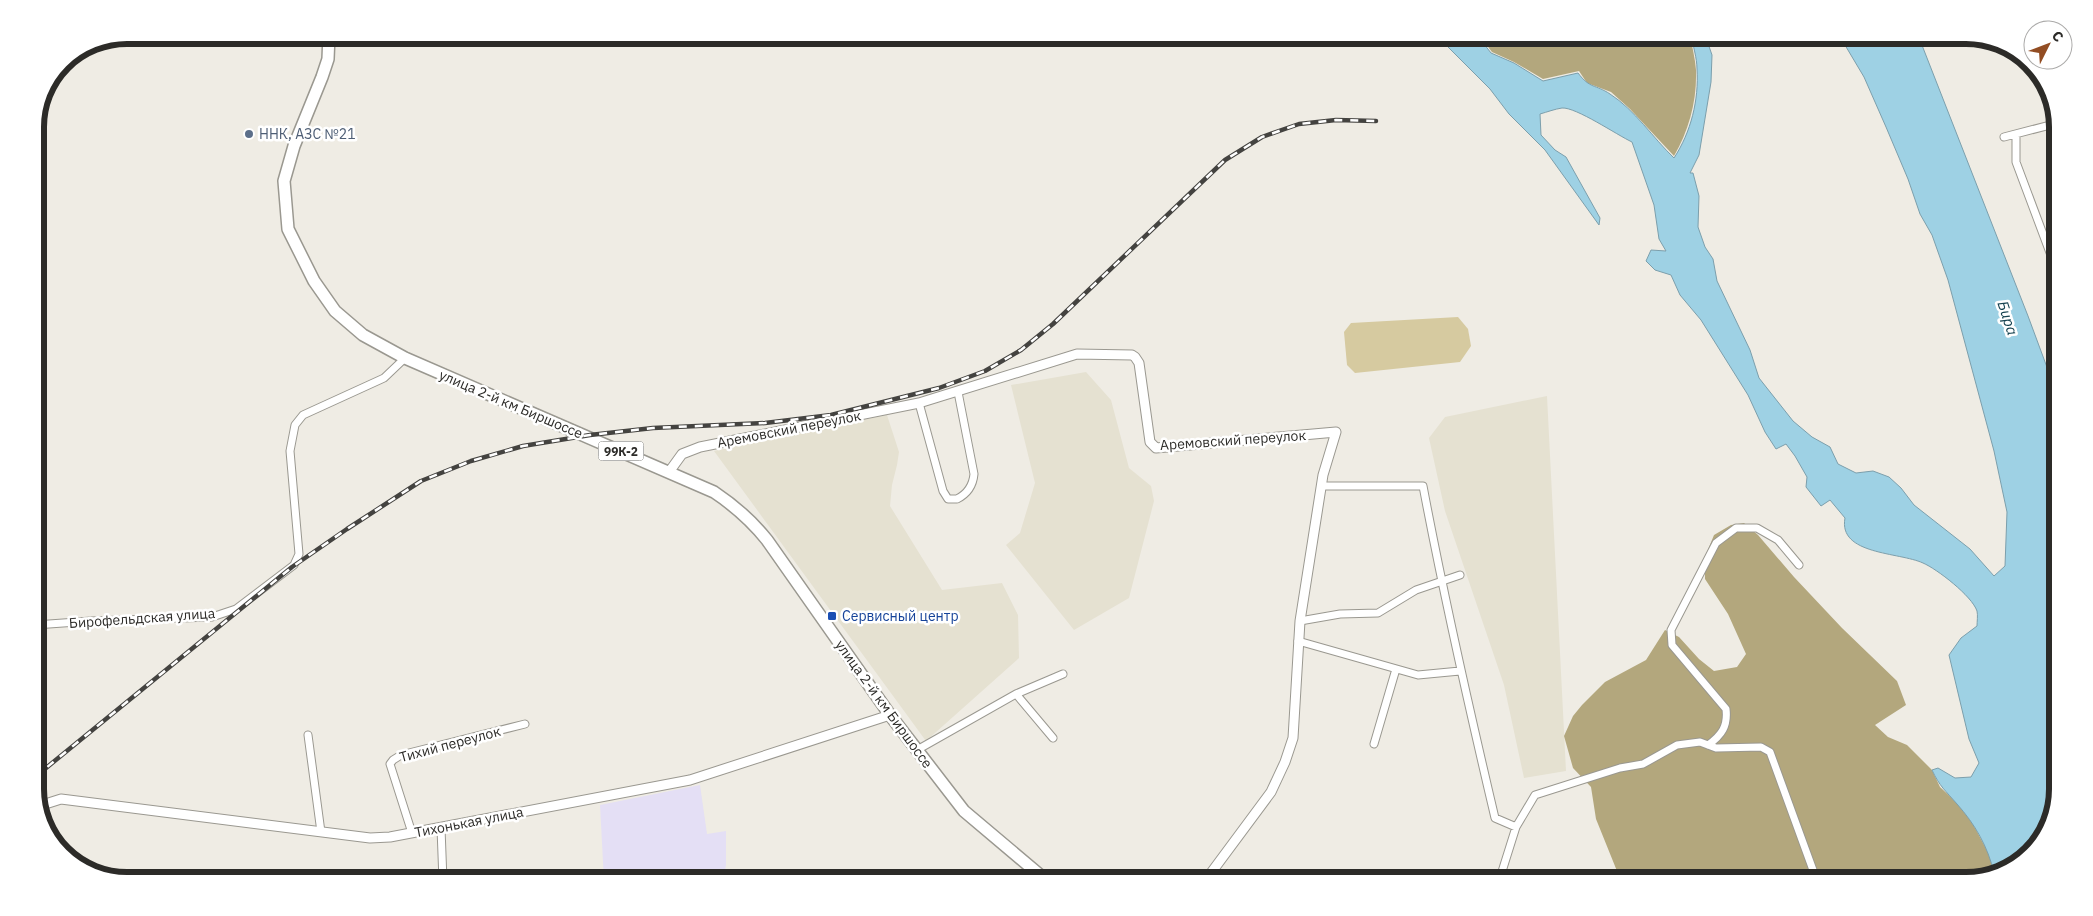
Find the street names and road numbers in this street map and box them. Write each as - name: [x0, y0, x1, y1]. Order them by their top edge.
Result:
- street label: улица 2-й км Биршоссе: [436, 366, 586, 443]
- street label: Аремовский переулок: [715, 406, 863, 452]
- street label: Аремовский переулок: [1159, 426, 1307, 454]
- road number: 99К-2: [598, 442, 644, 461]
- street label: Бирофельдская улица: [68, 604, 216, 632]
- street label: улица 2-й км Биршоссе: [831, 636, 937, 772]
- street label: Тихий переулок: [397, 722, 503, 766]
- street label: Тихонькая улица: [413, 803, 525, 841]

